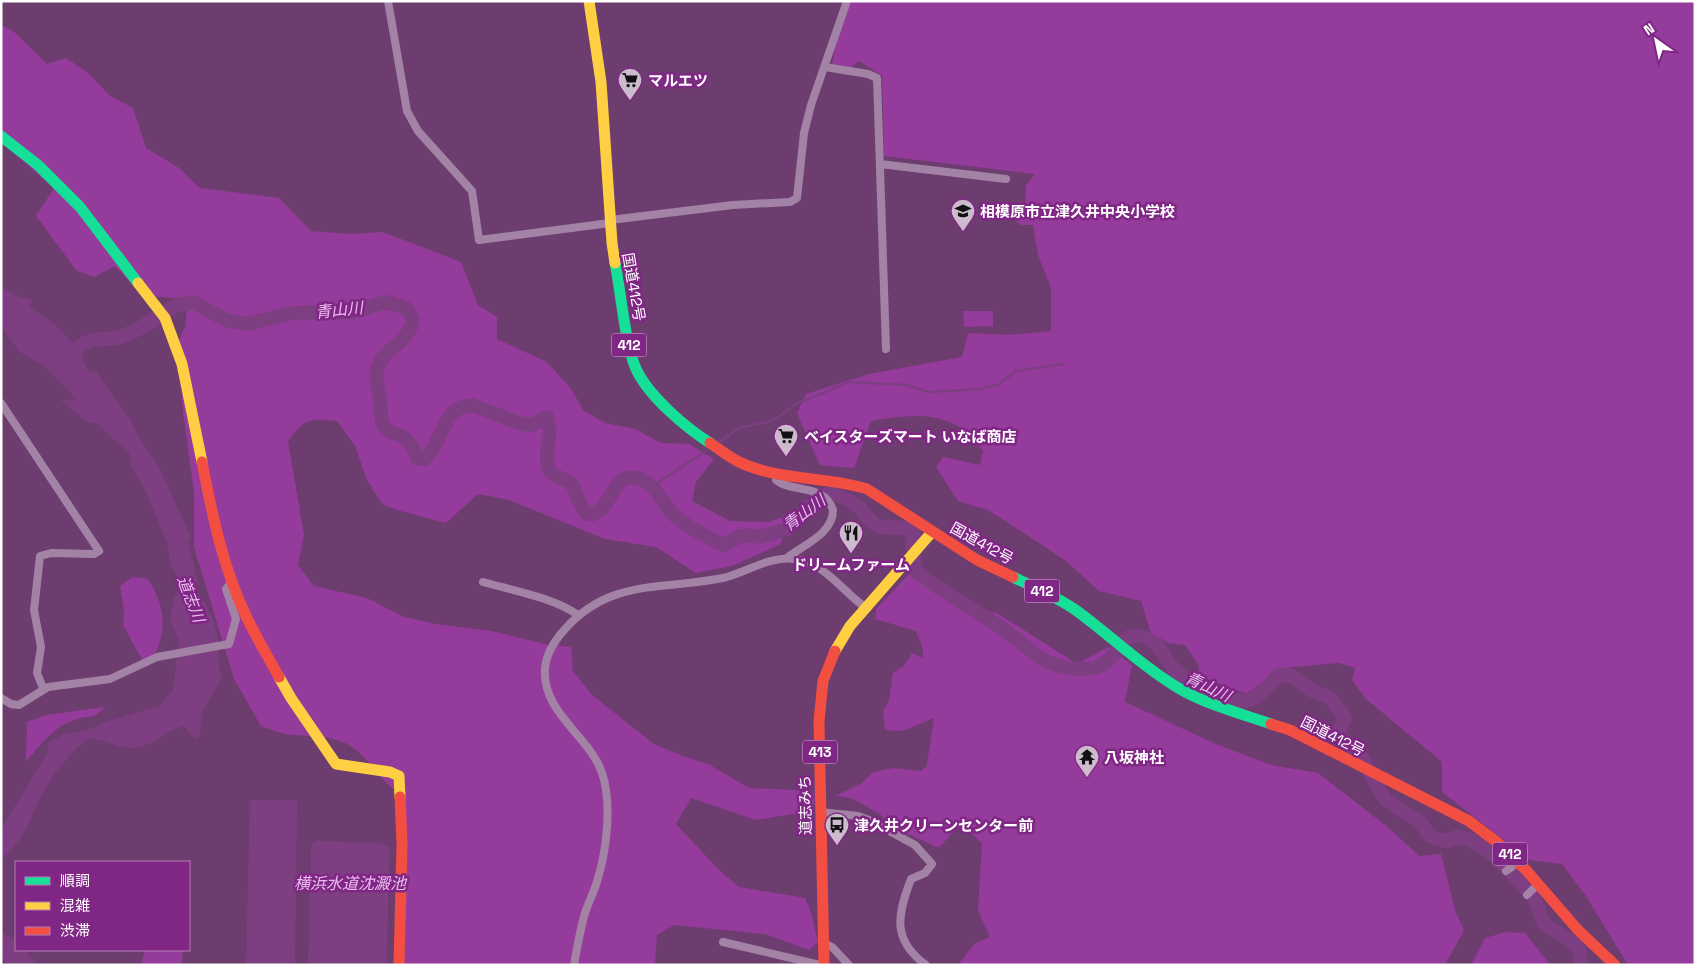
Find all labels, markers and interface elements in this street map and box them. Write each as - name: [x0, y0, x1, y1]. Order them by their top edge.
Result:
- north arrow: [1631, 15, 1681, 65]
- text: N: [1640, 19, 1658, 39]
- supermarket icon: マルエツ: [617, 67, 643, 101]
- place label: マルエツ: [648, 71, 708, 90]
- school or university icon: 相模原市立津久井中央小学校: [950, 198, 976, 232]
- place label: 相模原市立津久井中央小学校: [980, 202, 1175, 221]
- street label: 国道412号: [619, 251, 649, 323]
- water label: 青山川: [314, 297, 366, 323]
- road number: 412: [612, 334, 646, 356]
- supermarket icon: ベイスターズマート いなば商店: [773, 423, 799, 457]
- place label: ベイスターズマート いなば商店: [804, 427, 1017, 446]
- water label: 青山川: [779, 489, 831, 536]
- street label: 国道412号: [947, 518, 1017, 568]
- restaurant icon: ドリームファーム: [838, 520, 864, 554]
- place label: ドリームファーム: [792, 555, 910, 574]
- water label: 道志川: [173, 573, 210, 627]
- road number: 412: [1024, 580, 1060, 602]
- water label: 青山川: [1182, 667, 1236, 708]
- street label: 国道412号: [1298, 712, 1368, 760]
- road number: 413: [802, 740, 838, 764]
- temple icon: 八坂神社: [1074, 744, 1100, 778]
- place label: 八坂神社: [1104, 748, 1164, 767]
- street label: 道志みち: [795, 775, 815, 835]
- bus stop icon: 津久井クリーンセンター前: [824, 812, 850, 846]
- place label: 津久井クリーンセンター前: [854, 816, 1033, 835]
- road number: 412: [1492, 842, 1528, 866]
- legend: [15, 861, 190, 951]
- text: 順調: [60, 871, 90, 890]
- water label: 横浜水道沈澱池: [294, 873, 408, 894]
- text: 混雑: [60, 896, 90, 915]
- text: 渋滞: [60, 921, 90, 940]

